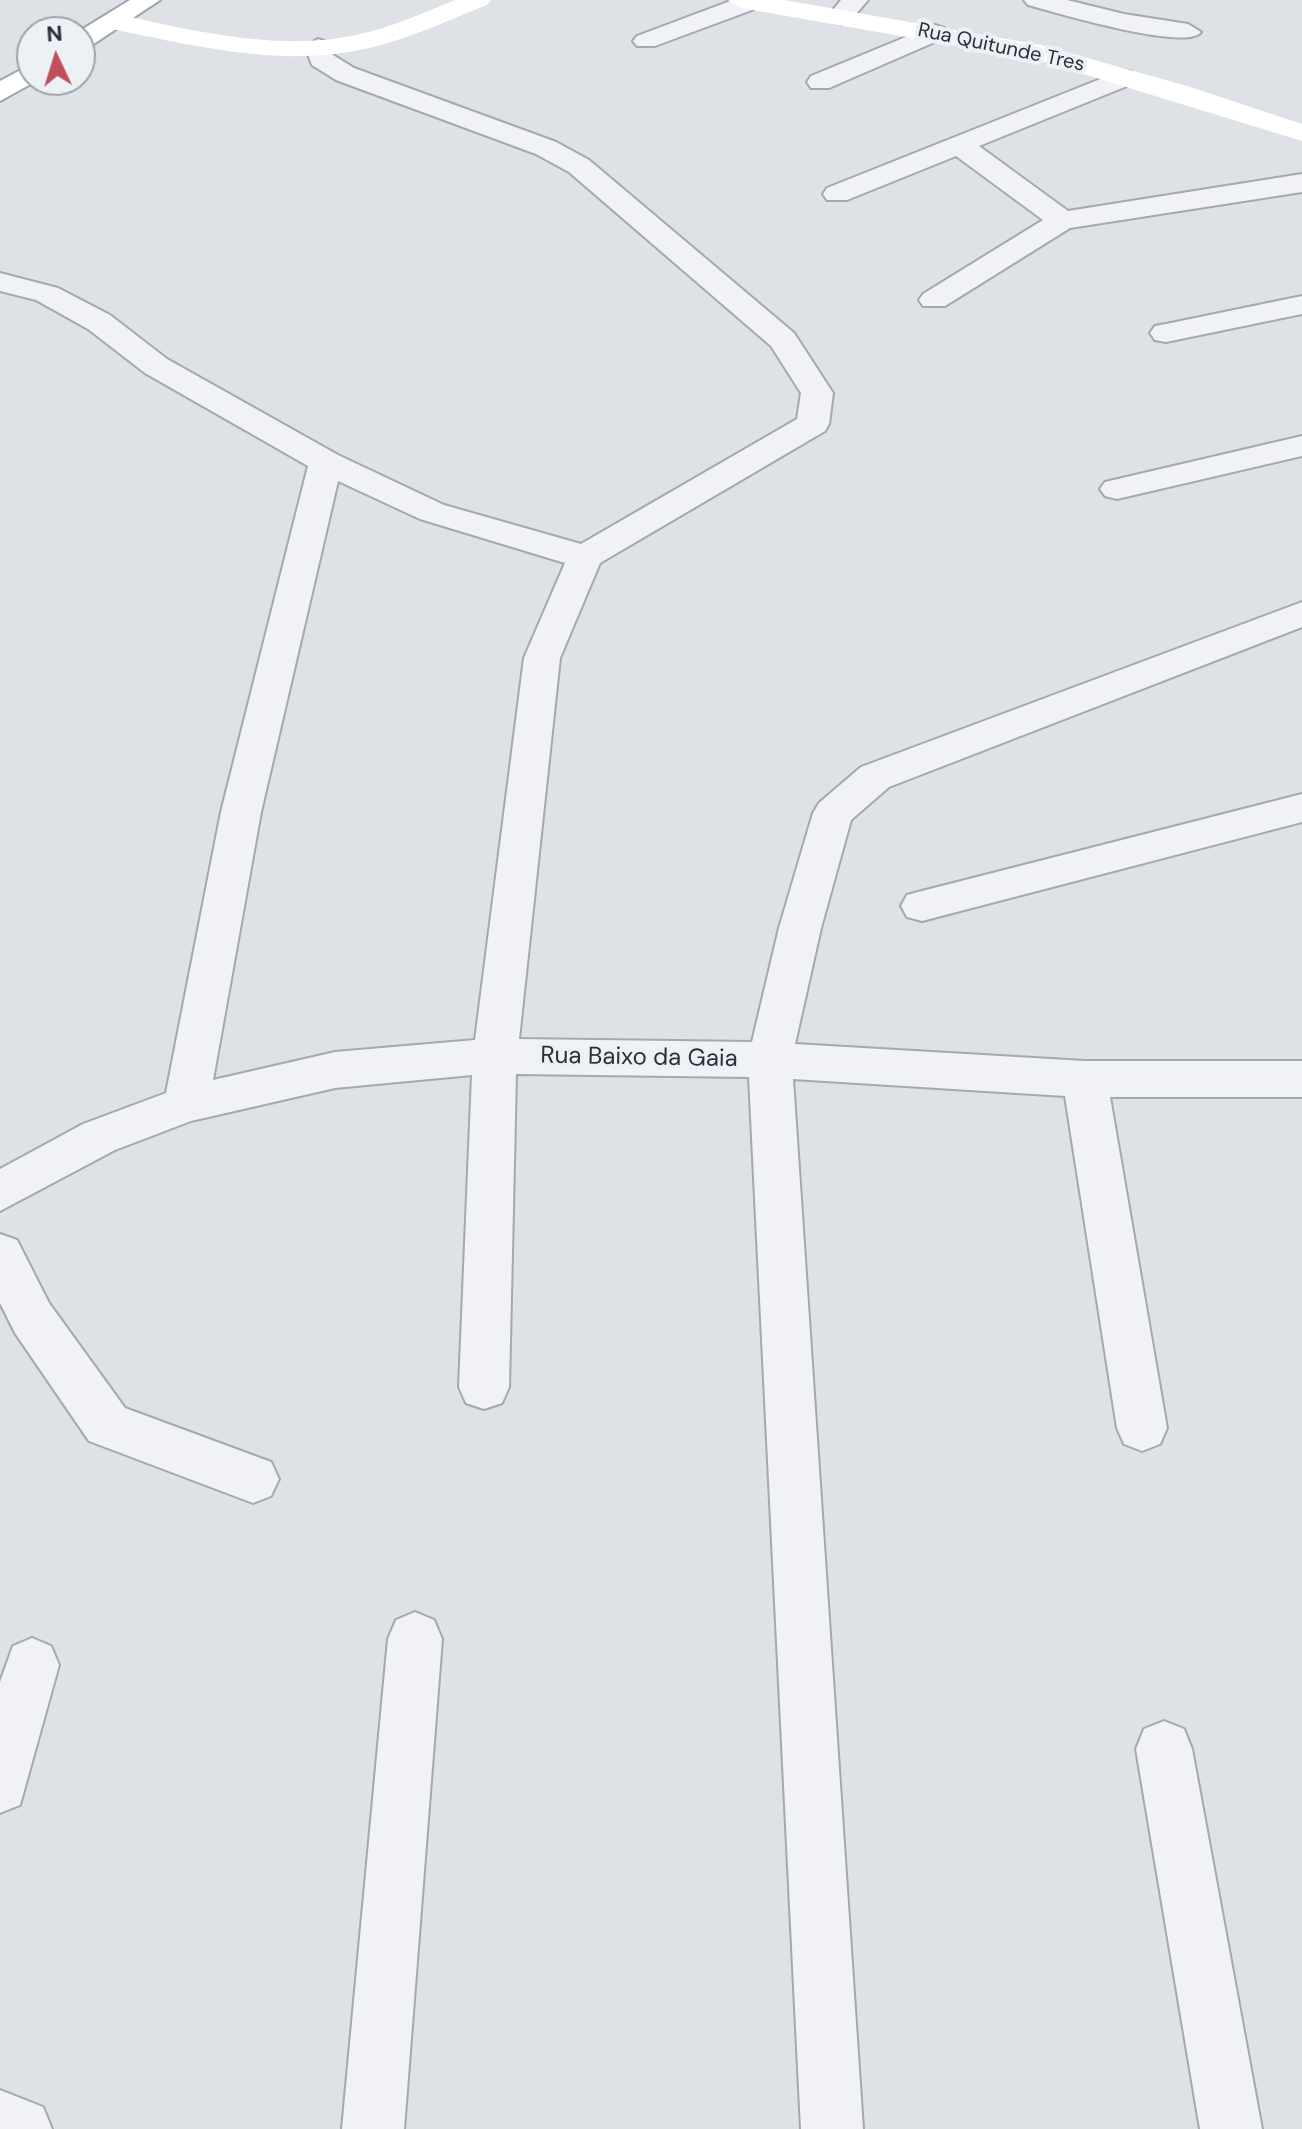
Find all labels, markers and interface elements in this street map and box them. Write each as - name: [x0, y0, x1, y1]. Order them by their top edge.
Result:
- north arrow: [16, 16, 96, 96]
- text: N: [45, 19, 63, 49]
- street label: Rua Quitunde Tres: [915, 19, 1087, 77]
- street label: Rua Baixo da Gaia: [540, 1042, 738, 1074]

